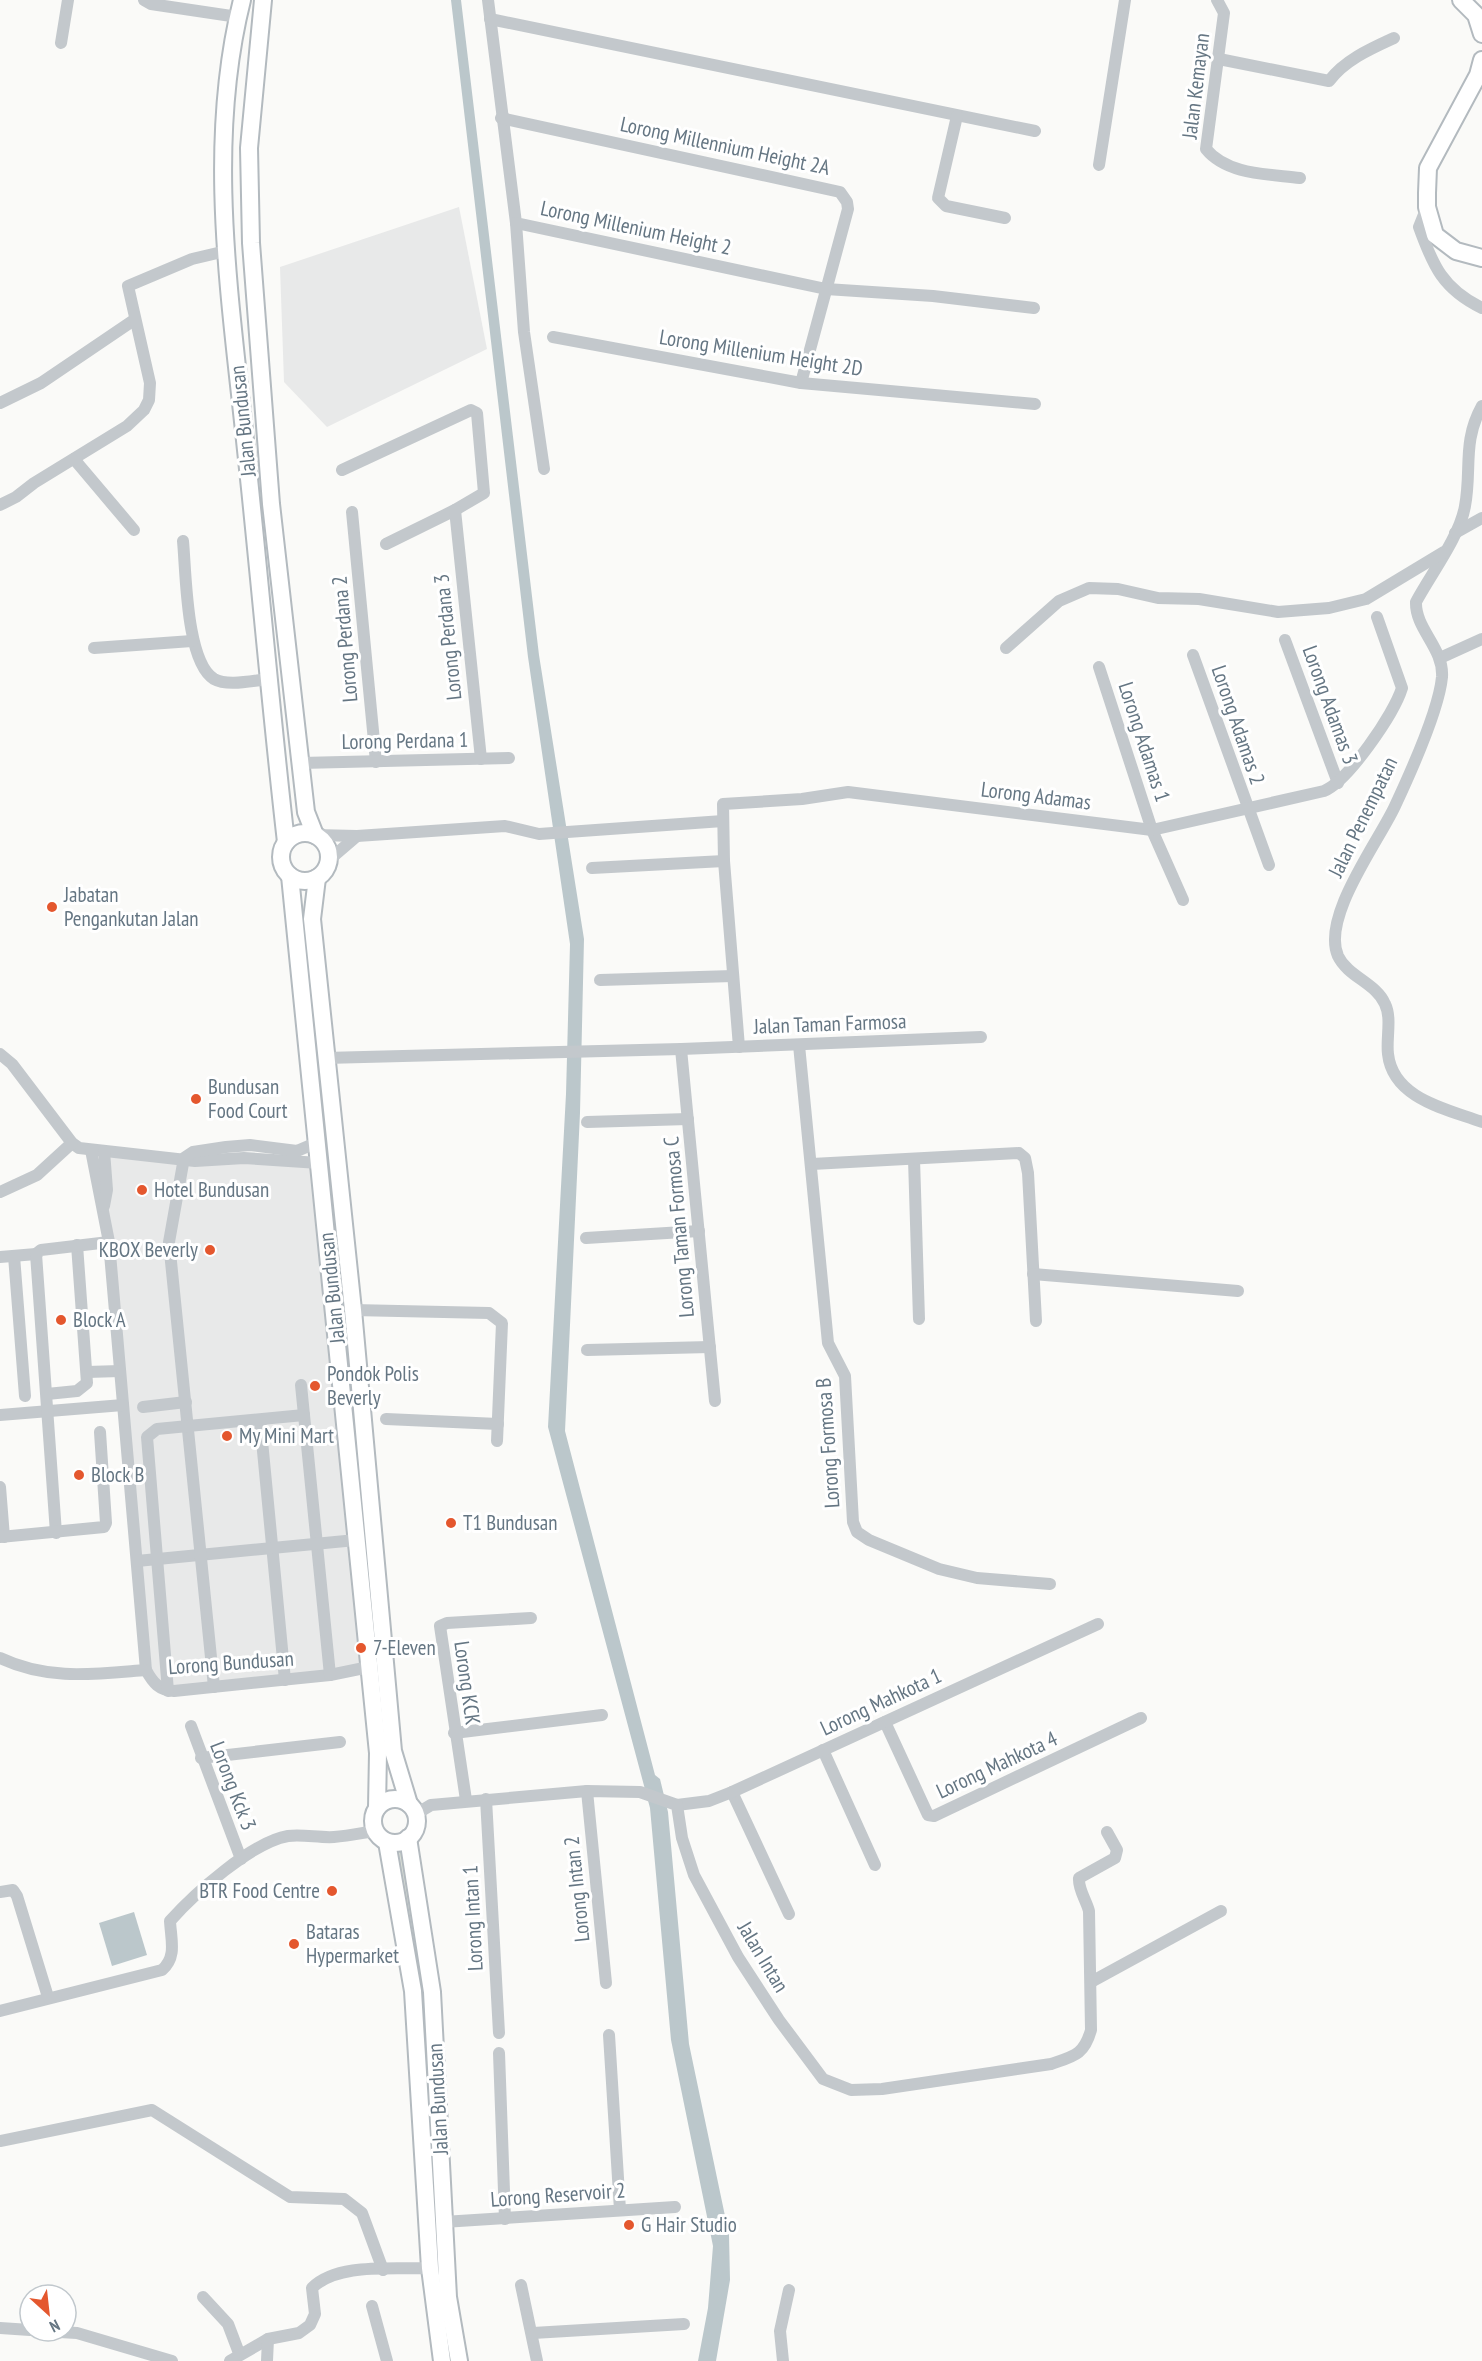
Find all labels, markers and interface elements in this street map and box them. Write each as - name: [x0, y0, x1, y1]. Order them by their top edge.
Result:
- street label: Jalan Kemayan: [1176, 32, 1215, 141]
- street label: Lorong Millennium Height 2A: [618, 110, 832, 181]
- street label: Lorong Millenium Height 2: [538, 194, 734, 261]
- street label: Lorong Millenium Height 2D: [658, 323, 865, 382]
- street label: Jalan Bundusan: [223, 364, 262, 479]
- street label: Lorong Perdana 3: [427, 573, 468, 701]
- street label: Lorong Perdana 2: [326, 575, 363, 703]
- street label: Lorong Adamas 3: [1297, 642, 1364, 768]
- street label: Lorong Adamas 2: [1205, 662, 1271, 788]
- street label: Lorong Adamas 1: [1112, 679, 1177, 805]
- street label: Lorong Perdana 1: [341, 726, 469, 755]
- street label: Jalan Penempatan: [1321, 752, 1403, 882]
- street label: Lorong Adamas: [980, 775, 1093, 816]
- place label: Jabatan Pengankutan Jalan: [63, 881, 199, 932]
- marker: Jabatan Pengankutan Jalan: [45, 900, 59, 914]
- street label: Jalan Taman Farmosa: [752, 1007, 907, 1040]
- place label: Bundusan Food Court: [208, 1073, 288, 1124]
- marker: Bundusan Food Court: [189, 1092, 203, 1106]
- street label: Lorong Taman Formosa C: [657, 1135, 700, 1319]
- place label: Hotel Bundusan: [154, 1176, 269, 1203]
- marker: Hotel Bundusan: [135, 1183, 149, 1197]
- street label: Jalan Bundusan: [312, 1231, 351, 1346]
- place label: KBOX Beverly: [99, 1236, 198, 1263]
- marker: KBOX Beverly: [203, 1243, 217, 1257]
- place label: Block A: [73, 1306, 126, 1333]
- marker: Block A: [54, 1313, 68, 1327]
- place label: Pondok Polis Beverly: [327, 1360, 419, 1411]
- street label: Lorong Formosa B: [809, 1377, 846, 1509]
- marker: Pondok Polis Beverly: [308, 1379, 322, 1393]
- place label: My Mini Mart: [239, 1422, 334, 1449]
- marker: My Mini Mart: [220, 1429, 234, 1443]
- place label: Block B: [91, 1461, 144, 1488]
- marker: Block B: [72, 1468, 86, 1482]
- place label: T1 Bundusan: [463, 1509, 557, 1536]
- marker: T1 Bundusan: [444, 1516, 458, 1530]
- place label: 7-Eleven: [373, 1634, 436, 1661]
- street label: Lorong KCK: [448, 1639, 487, 1727]
- marker: 7-Eleven: [354, 1641, 368, 1655]
- street label: Lorong Bundusan: [167, 1645, 295, 1680]
- street label: Lorong Mahkota 1: [816, 1662, 946, 1741]
- street label: Lorong Mahkota 4: [932, 1724, 1062, 1804]
- street label: Lorong Kck 3: [204, 1738, 263, 1834]
- street label: Lorong Intan 2: [558, 1835, 595, 1943]
- street label: Lorong Intan 1: [456, 1864, 489, 1972]
- place label: BTR Food Centre: [199, 1877, 320, 1904]
- marker: BTR Food Centre: [325, 1884, 339, 1898]
- street label: Jalan Intan: [731, 1916, 795, 1997]
- place label: Bataras Hypermarket: [306, 1918, 399, 1969]
- marker: Bataras Hypermarket: [287, 1937, 301, 1951]
- street label: Jalan Bundusan: [421, 2043, 454, 2156]
- street label: Lorong Reservoir 2: [490, 2176, 626, 2213]
- place label: G Hair Studio: [641, 2211, 737, 2238]
- marker: G Hair Studio: [622, 2218, 636, 2232]
- north arrow: [18, 2283, 78, 2343]
- text: N: [46, 2315, 63, 2337]

